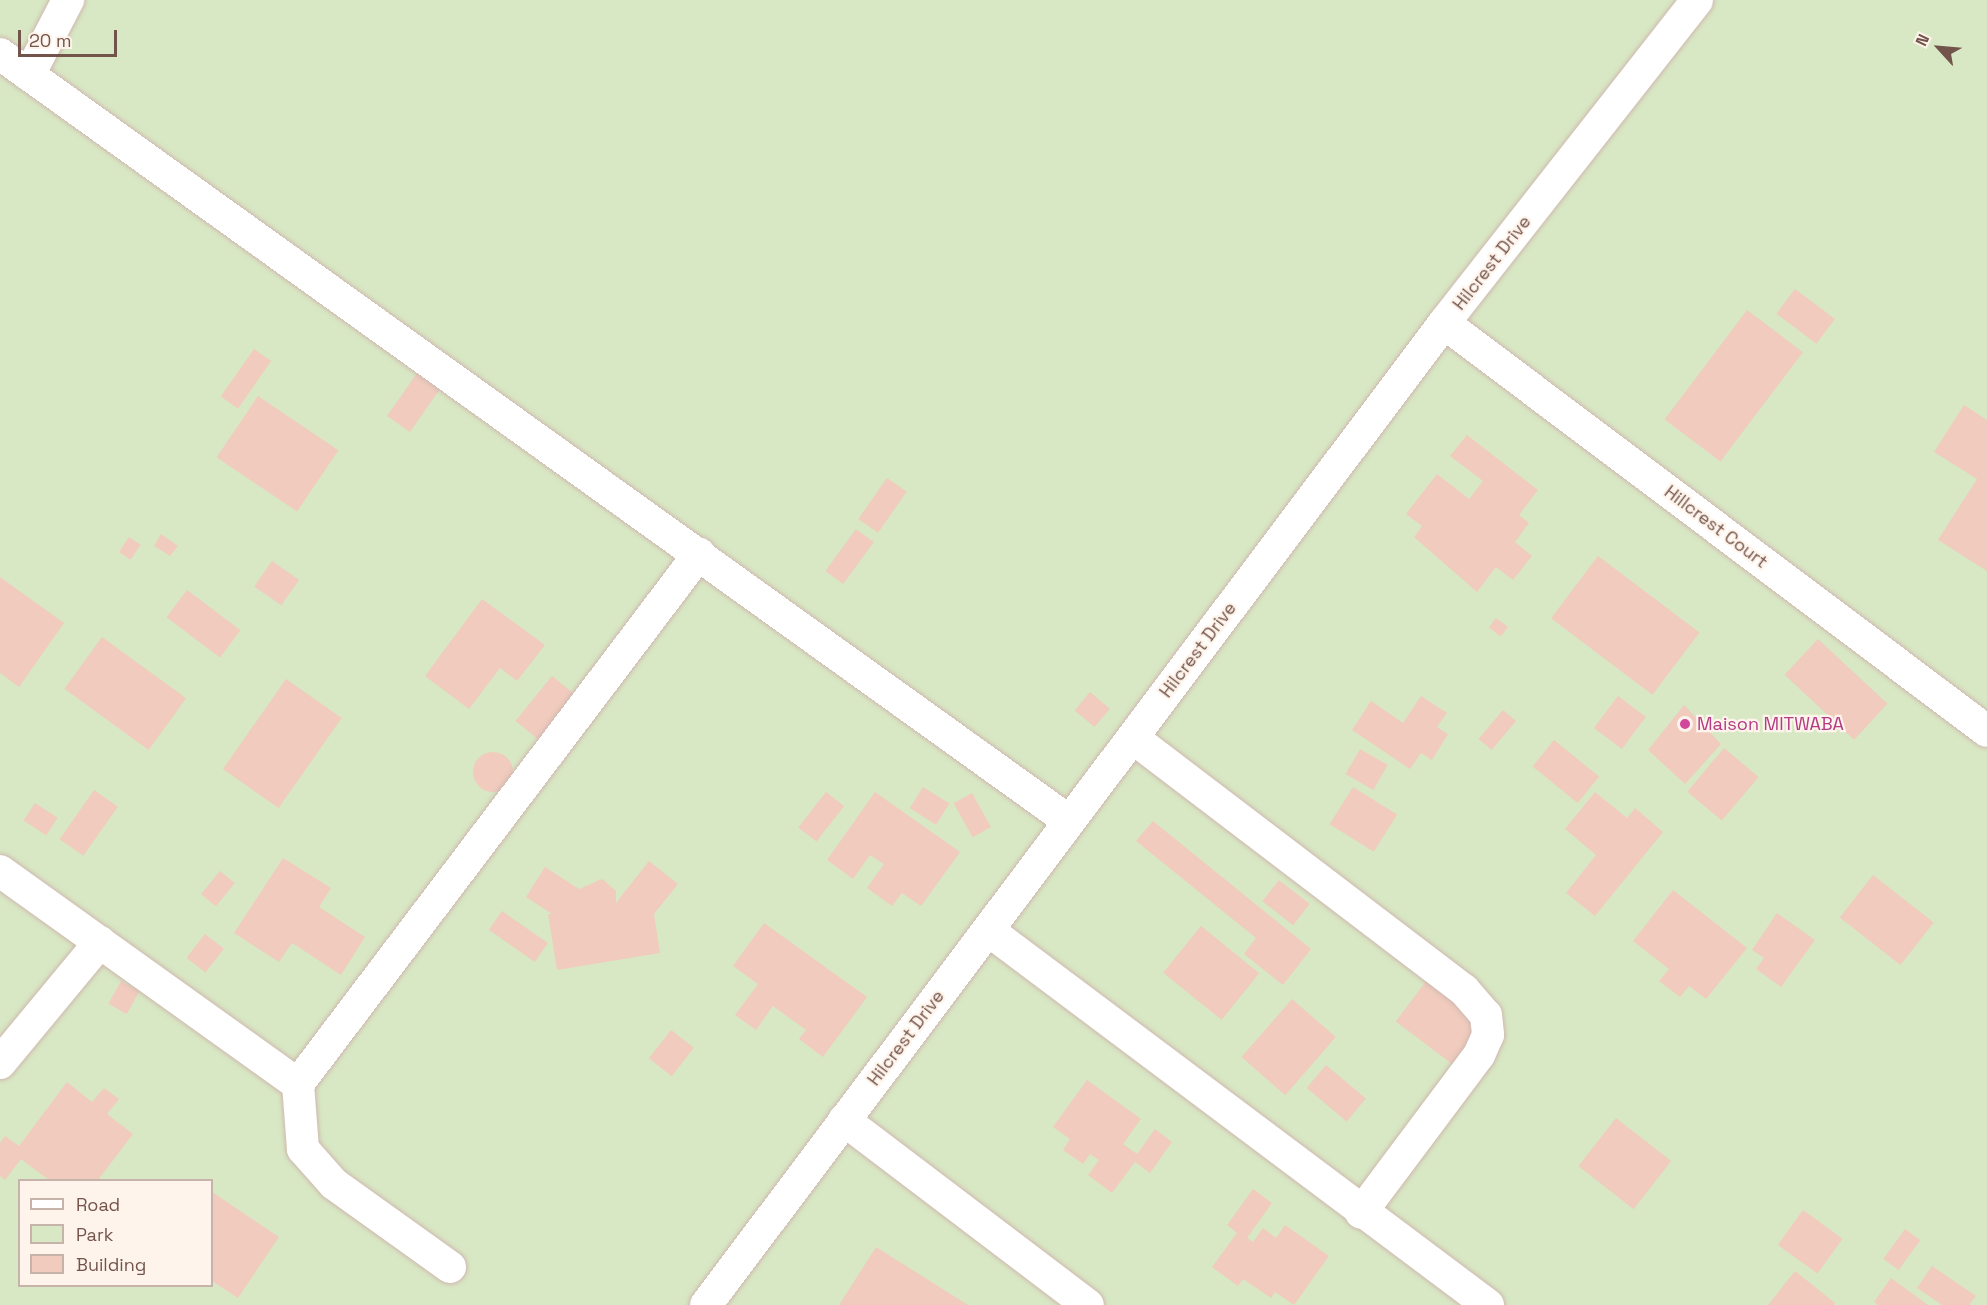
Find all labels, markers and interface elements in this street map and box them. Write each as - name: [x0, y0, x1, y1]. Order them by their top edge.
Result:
- scale bar: [21, 18, 120, 56]
- north arrow: [1909, 18, 1969, 78]
- text: 20 m: [29, 29, 72, 52]
- text: N: [1911, 30, 1934, 49]
- street label: Hilcrest Drive: [1448, 212, 1536, 314]
- street label: Hillcrest Court: [1660, 481, 1772, 573]
- street label: Hilcrest Drive: [1155, 598, 1241, 702]
- place label: Maison MITWABA: [1697, 713, 1844, 735]
- marker: Maison MITWABA: [1678, 717, 1692, 731]
- street label: Hilcrest Drive: [863, 986, 949, 1090]
- legend: [18, 1179, 213, 1287]
- text: Road: [76, 1193, 120, 1216]
- text: Park: [76, 1223, 113, 1246]
- text: Building: [76, 1253, 146, 1276]

